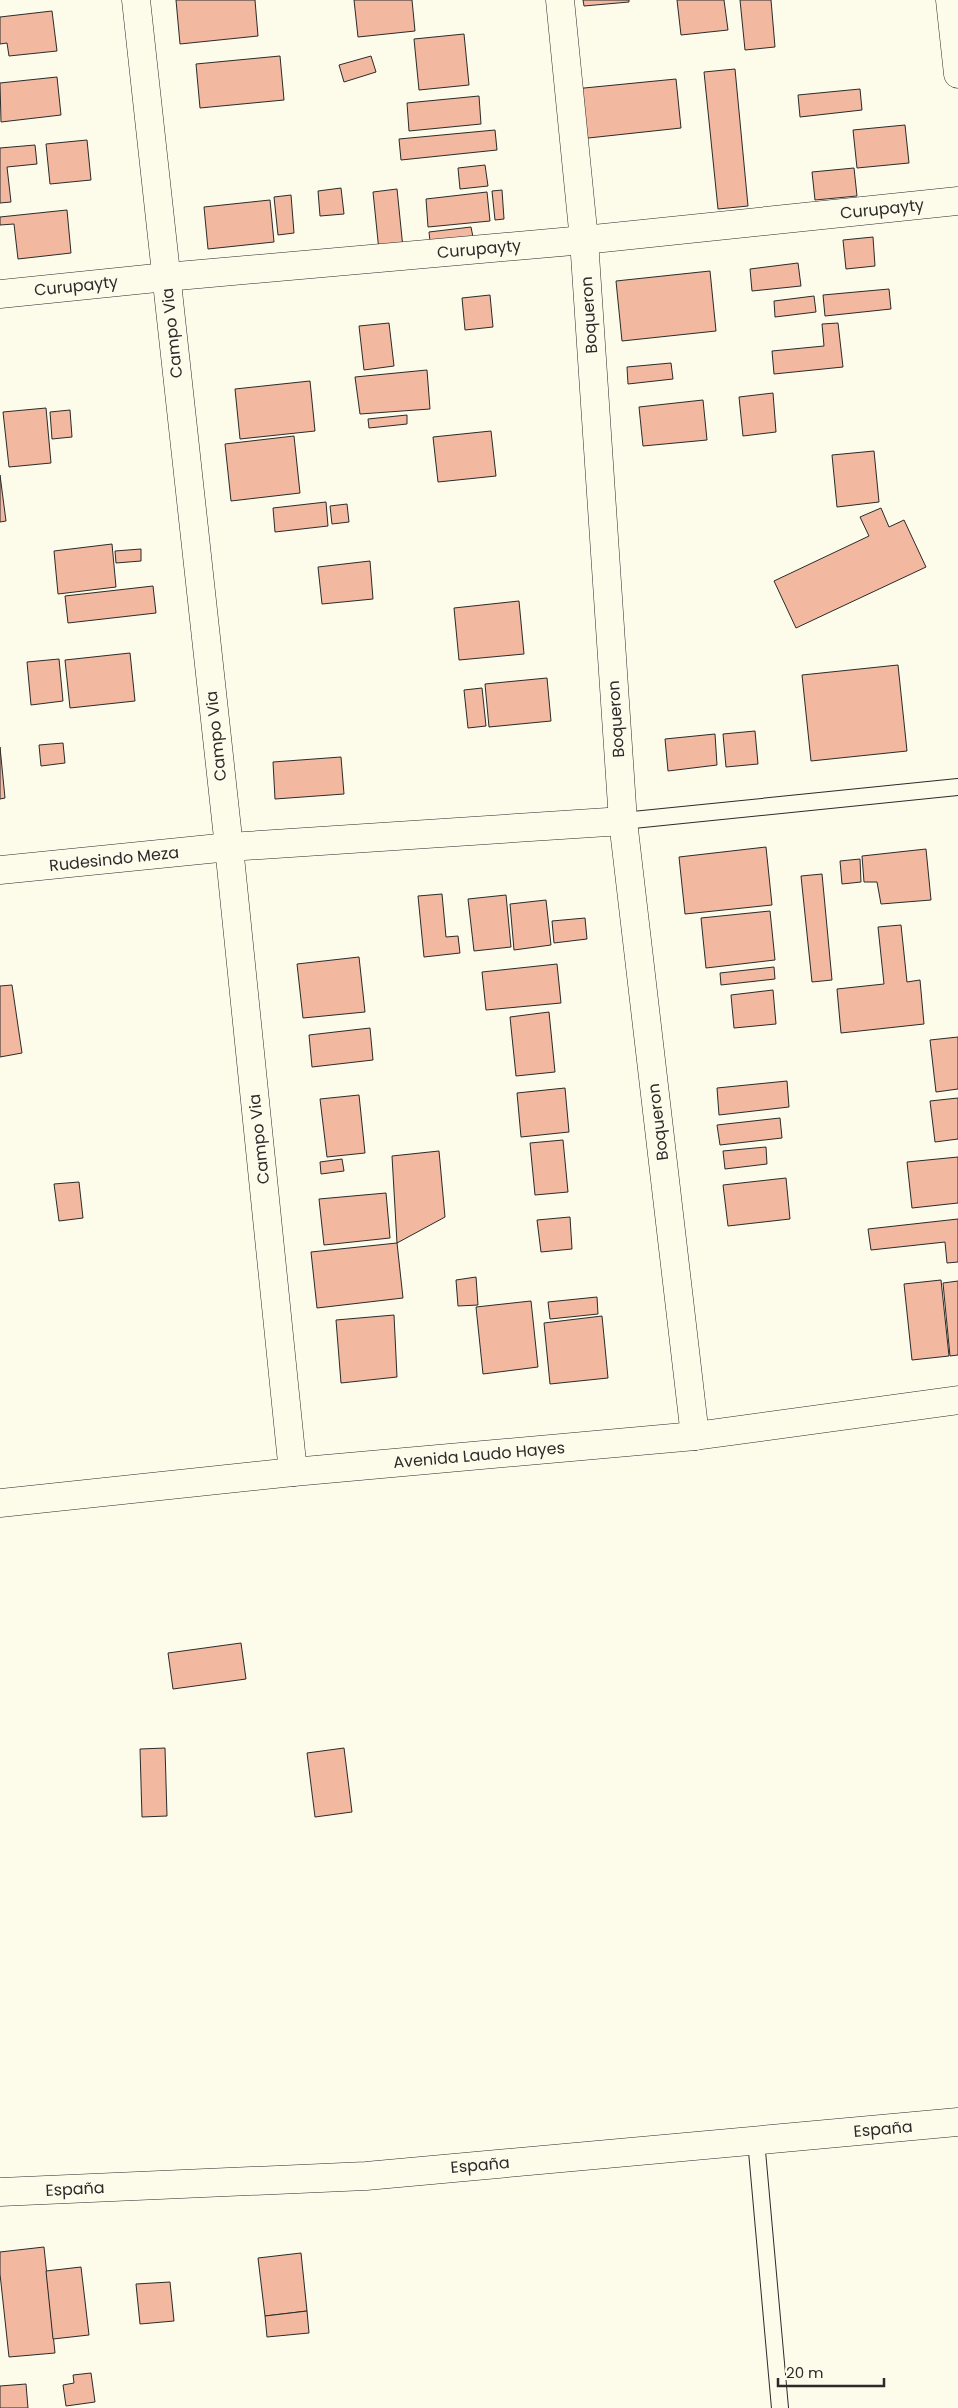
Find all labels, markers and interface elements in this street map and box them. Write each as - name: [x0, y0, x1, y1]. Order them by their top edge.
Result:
- street label: Curupayty: [839, 193, 925, 225]
- street label: Curupayty: [436, 234, 522, 264]
- street label: Curupayty: [33, 270, 119, 302]
- street label: Boqueron: [575, 276, 603, 354]
- street label: Campo Via: [156, 287, 188, 379]
- street label: Boqueron: [602, 680, 630, 758]
- street label: Campo Via: [200, 690, 232, 782]
- street label: Rudesindo Meza: [48, 841, 180, 877]
- street label: Boqueron: [642, 1082, 674, 1162]
- street label: Campo Via: [243, 1093, 275, 1185]
- street label: Avenida Laudo Hayes: [392, 1436, 566, 1474]
- street label: España: [852, 2115, 914, 2143]
- street label: España: [449, 2151, 511, 2179]
- street label: España: [45, 2176, 105, 2202]
- scale bar: [778, 2356, 884, 2388]
- text: 20 m: [786, 2362, 824, 2383]

